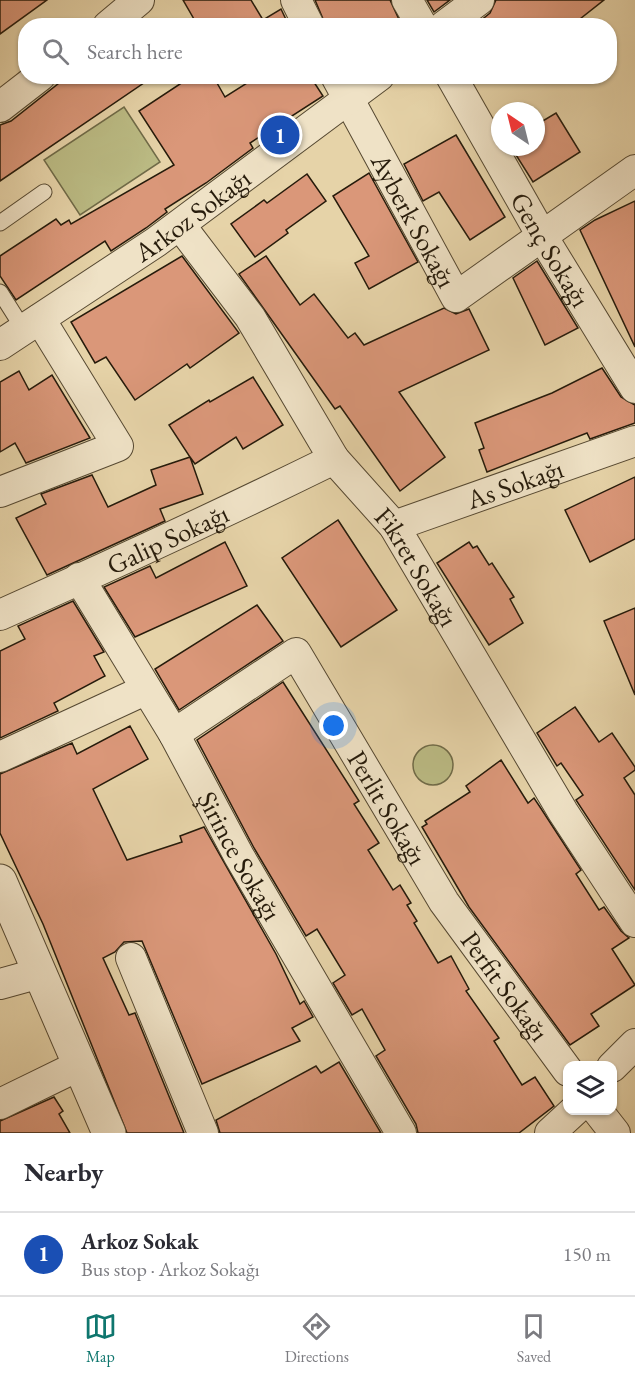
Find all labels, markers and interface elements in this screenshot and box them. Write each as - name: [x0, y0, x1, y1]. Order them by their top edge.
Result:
- search box: [18, 18, 617, 84]
- icon: search: [39, 35, 72, 68]
- text: Search here: [87, 37, 182, 66]
- north arrow: [491, 102, 545, 156]
- pin: 1: [260, 112, 300, 158]
- street label: Ayberk Sokağı: [363, 146, 465, 294]
- street label: Arkoz Sokağı: [126, 160, 258, 270]
- street label: Genç Sokağı: [503, 185, 599, 314]
- street label: As Sokağı: [461, 450, 568, 517]
- street label: Galip Sokağı: [101, 495, 234, 582]
- street label: Fikret Sokağı: [367, 499, 467, 633]
- your location: [319, 711, 348, 740]
- street label: Perlit Sokağı: [340, 744, 436, 871]
- street label: Şirince Sokağı: [190, 785, 290, 927]
- street label: Perfit Sokağı: [453, 924, 558, 1048]
- map controls: [563, 1061, 617, 1115]
- button: layers: [563, 1061, 617, 1115]
- text: Nearby: [24, 1155, 104, 1189]
- text: Arkoz Sokak: [81, 1227, 199, 1256]
- text: 1: [38, 1241, 49, 1267]
- text: 150 m: [563, 1241, 611, 1267]
- text: Bus stop · Arkoz Sokağı: [81, 1256, 260, 1282]
- tab: Map: [84, 1310, 117, 1367]
- tab: Directions: [285, 1310, 349, 1367]
- tab: Saved: [517, 1310, 551, 1367]

